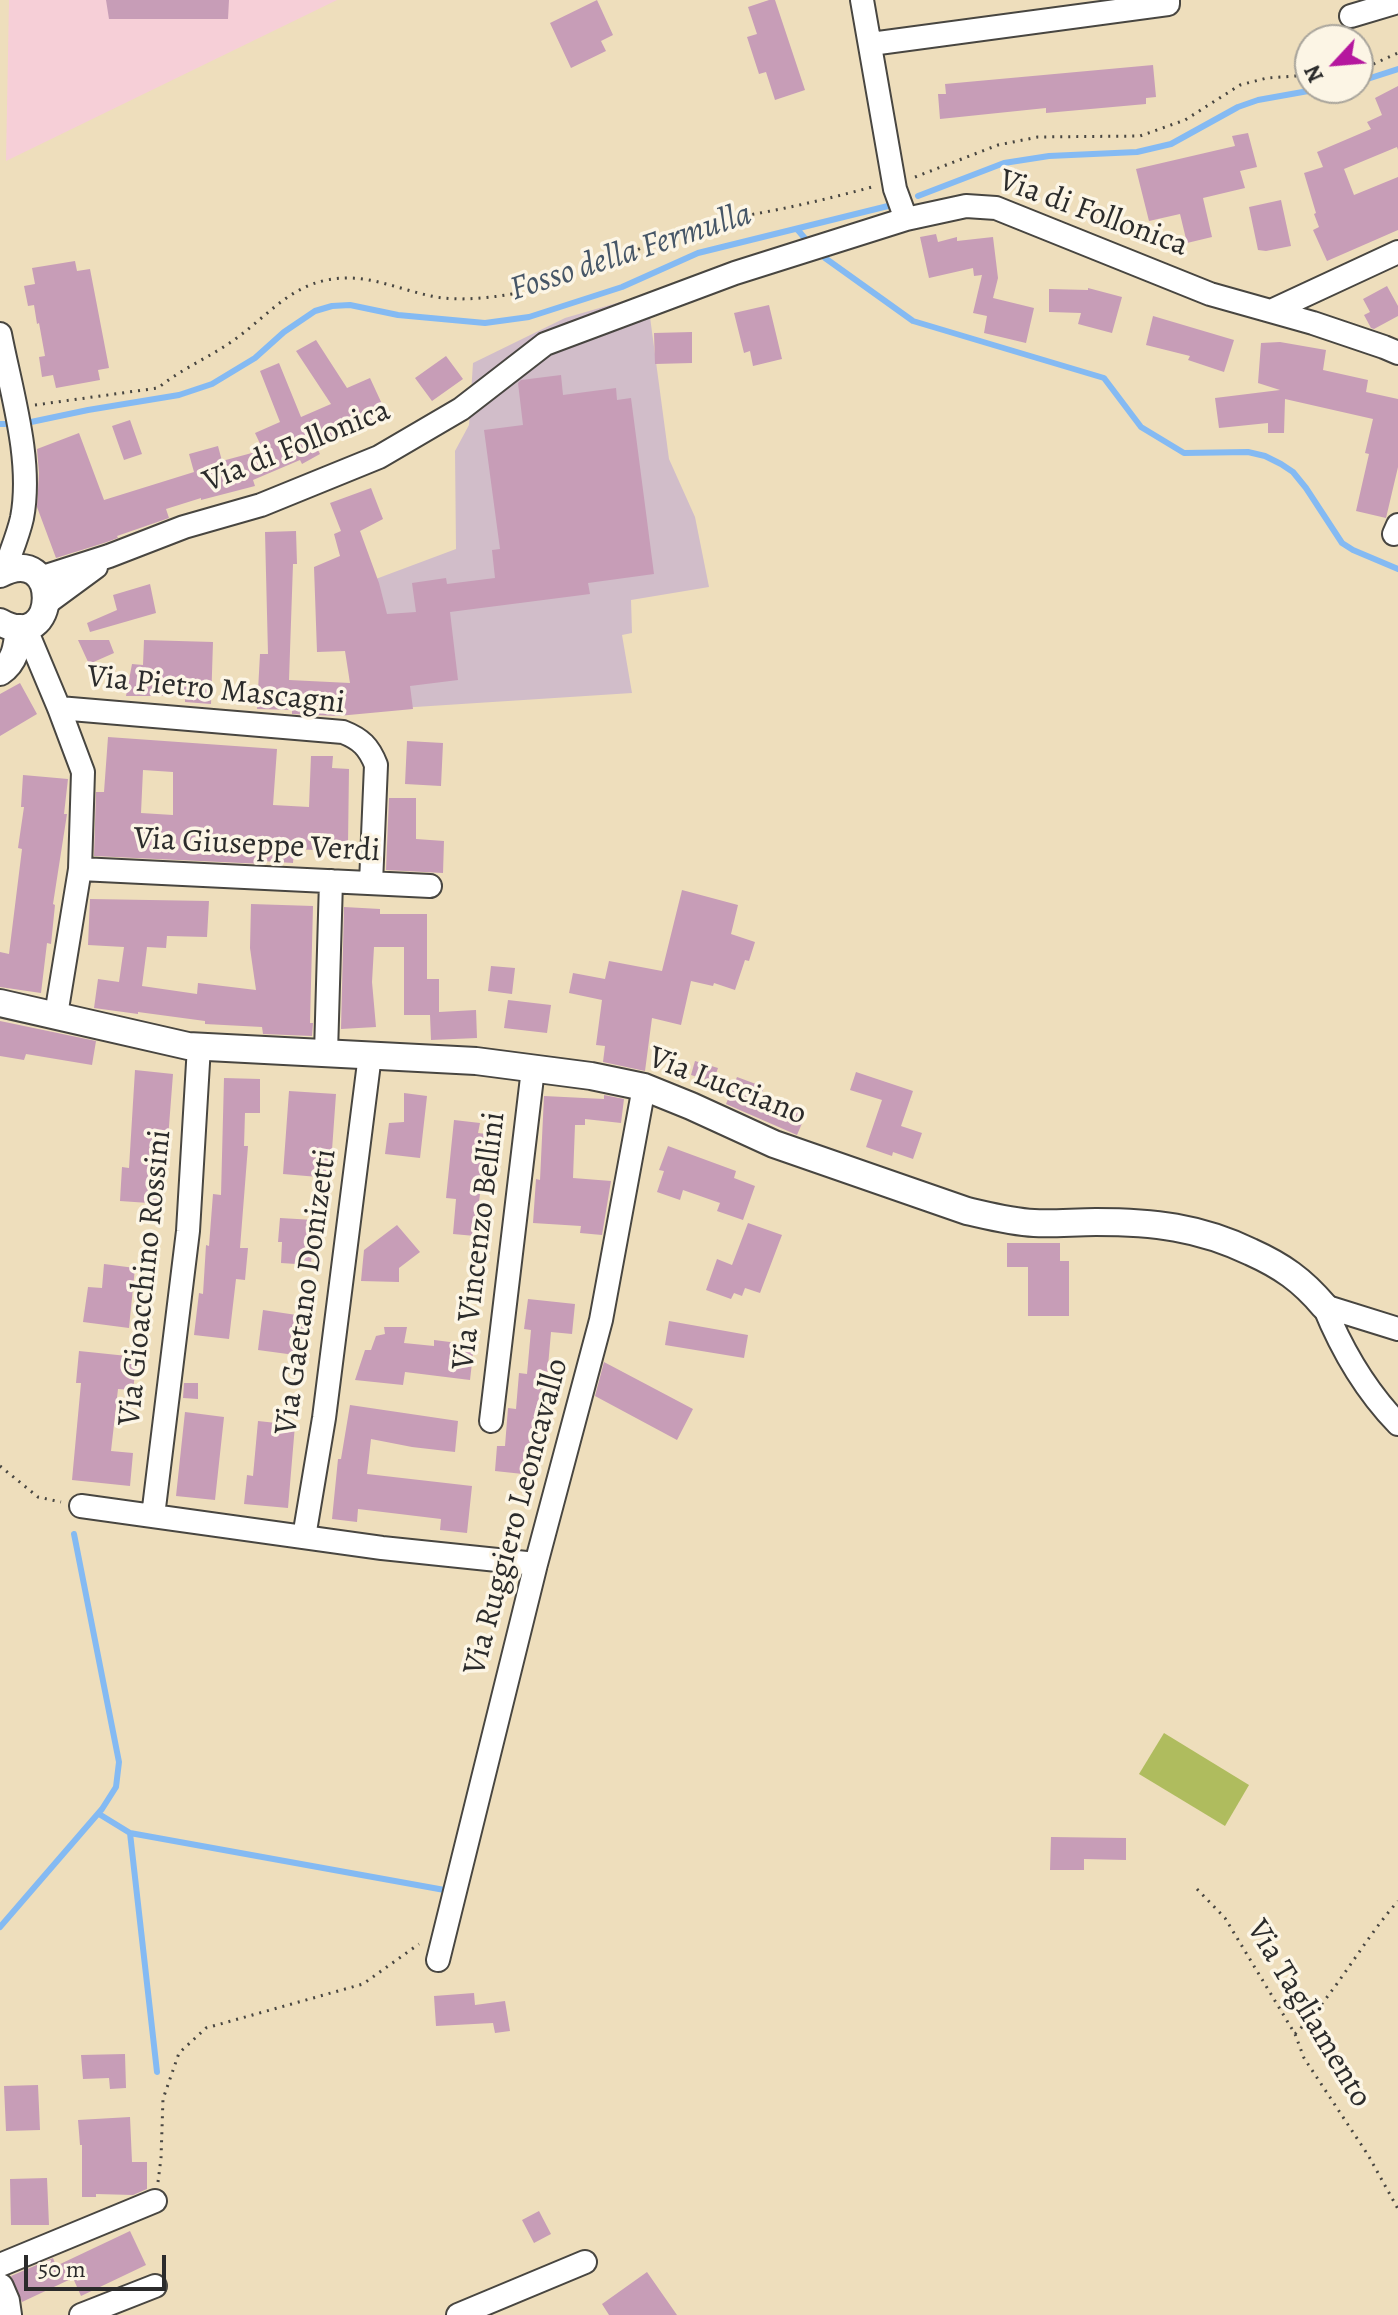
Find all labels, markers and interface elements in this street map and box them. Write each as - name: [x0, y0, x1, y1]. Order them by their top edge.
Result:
- north arrow: [1294, 24, 1374, 104]
- text: N: [1297, 60, 1331, 87]
- street label: Via di Follonica: [993, 162, 1193, 266]
- water label: Fosso della Fermulla: [505, 195, 757, 311]
- street label: Via di Follonica: [198, 392, 396, 502]
- street label: Via Pietro Mascagni: [85, 658, 347, 724]
- street label: Via Giuseppe Verdi: [133, 820, 381, 872]
- street label: Via Lucciano: [643, 1039, 811, 1135]
- street label: Via Vincenzo Bellini: [445, 1110, 515, 1372]
- street label: Via Gioacchino Rossini: [111, 1128, 181, 1428]
- street label: Via Gaetano Donizetti: [268, 1147, 346, 1437]
- street label: Via Ruggiero Leoncavallo: [456, 1355, 578, 1679]
- street label: Via Tagliamento: [1237, 1913, 1379, 2115]
- scale bar: [28, 2239, 170, 2289]
- text: 50 m: [38, 2253, 86, 2285]

